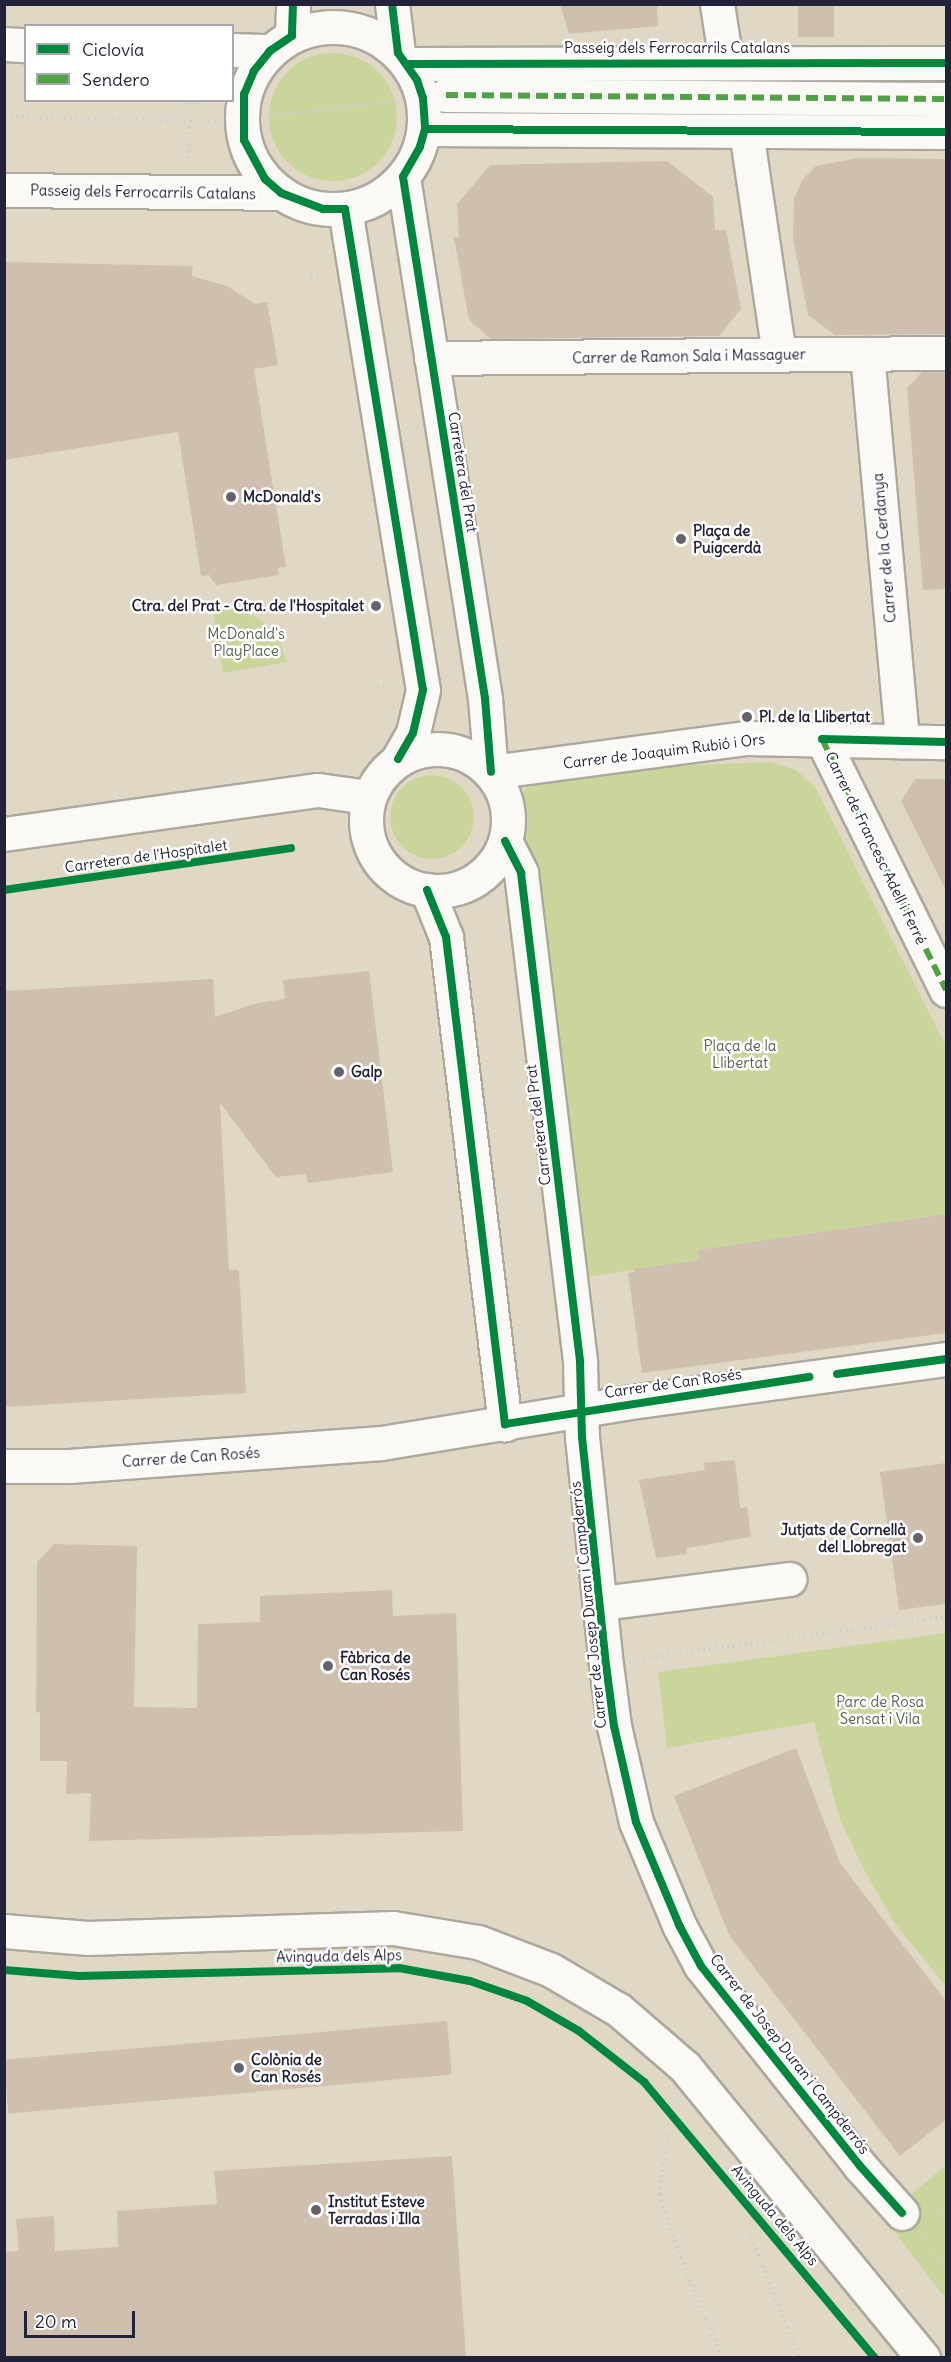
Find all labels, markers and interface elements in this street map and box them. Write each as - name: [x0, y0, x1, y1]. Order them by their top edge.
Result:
- legend: [24, 24, 234, 102]
- text: Ciclovía: [82, 38, 144, 61]
- street label: Passeig dels Ferrocarrils Catalans: [564, 39, 790, 57]
- text: Sendero: [82, 68, 150, 91]
- street label: Passeig dels Ferrocarrils Catalans: [30, 181, 256, 203]
- street label: Carrer de Ramon Sala i Massaguer: [572, 345, 806, 367]
- street label: Carretera del Prat: [445, 411, 481, 533]
- street label: Carrer de la Cerdanya: [868, 472, 900, 624]
- place label: McDonald's: [243, 488, 321, 506]
- marker: McDonald's: [224, 490, 238, 504]
- place label: Plaça de Puigcerdà: [693, 521, 761, 556]
- marker: Plaça de Puigcerdà: [674, 532, 688, 546]
- place label: Ctra. del Prat - Ctra. de l'Hospitalet: [132, 597, 364, 615]
- marker: Ctra. del Prat - Ctra. de l'Hospitalet: [369, 599, 383, 613]
- park label: McDonald's PlayPlace: [207, 624, 285, 659]
- place label: Pl. de la Llibertat: [759, 708, 870, 726]
- marker: Pl. de la Llibertat: [740, 710, 754, 724]
- street label: Carrer de Joaquim Rubió i Ors: [562, 730, 766, 772]
- street label: Carrer de Francesc Adell i Ferré: [821, 749, 931, 947]
- street label: Carretera de l'Hospitalet: [64, 836, 228, 876]
- park label: Plaça de la Llibertat: [704, 1036, 776, 1071]
- place label: Galp: [351, 1063, 382, 1081]
- street label: Carretera del Prat: [522, 1064, 554, 1186]
- marker: Galp: [332, 1065, 346, 1079]
- street label: Carrer de Can Rosés: [603, 1364, 743, 1402]
- street label: Carrer de Can Rosés: [121, 1443, 261, 1471]
- street label: Carrer de Josep Duran i Campderrós: [566, 1480, 610, 1730]
- place label: Jutjats de Cornellà del Llobregat: [780, 1520, 906, 1555]
- marker: Jutjats de Cornellà del Llobregat: [911, 1531, 925, 1545]
- place label: Fàbrica de Can Rosés: [340, 1648, 411, 1683]
- marker: Fàbrica de Can Rosés: [321, 1659, 335, 1673]
- park label: Parc de Rosa Sensat i Vila: [836, 1692, 924, 1727]
- street label: Avinguda dels Alps: [276, 1946, 402, 1966]
- street label: Carrer de Josep Duran i Campderrós: [706, 1950, 874, 2158]
- place label: Colònia de Can Rosés: [251, 2050, 322, 2085]
- marker: Colònia de Can Rosés: [232, 2061, 246, 2075]
- street label: Avinguda dels Alps: [728, 2161, 822, 2269]
- place label: Institut Esteve Terradas i Illa: [328, 2192, 425, 2227]
- marker: Institut Esteve Terradas i Illa: [309, 2203, 323, 2217]
- scale bar: [27, 2299, 138, 2337]
- text: 20 m: [35, 2310, 77, 2333]

